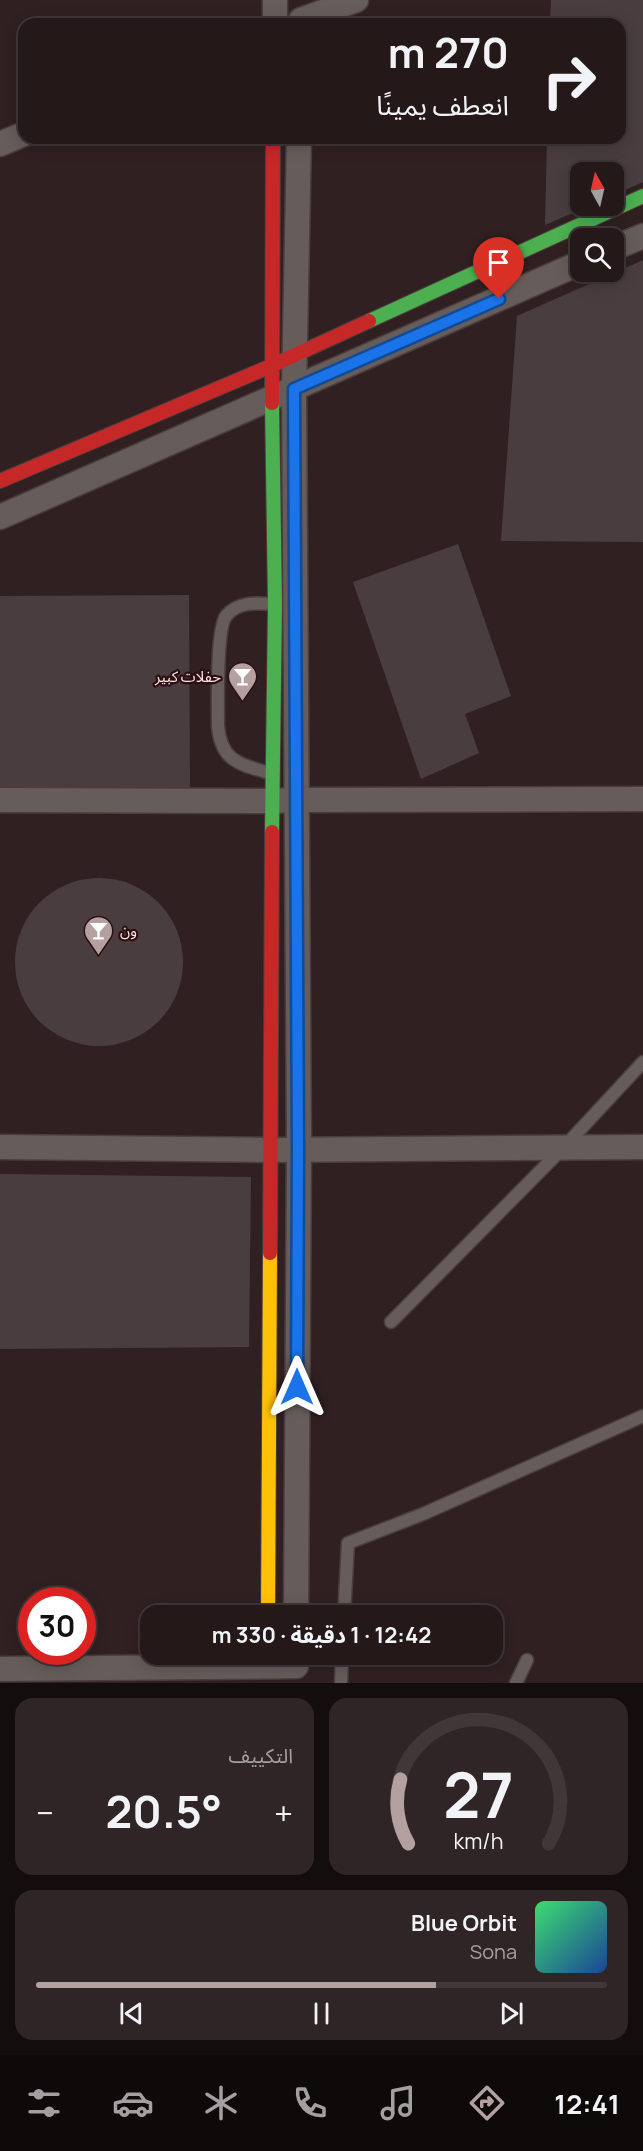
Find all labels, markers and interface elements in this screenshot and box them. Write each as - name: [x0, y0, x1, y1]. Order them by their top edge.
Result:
- text: 270 m: [388, 23, 509, 81]
- icon: right: [530, 42, 608, 120]
- text: انعطف يمينًا: [376, 86, 509, 123]
- north arrow: [570, 162, 624, 216]
- map controls: [570, 162, 624, 282]
- button: search: [570, 228, 624, 282]
- pin: [473, 237, 524, 299]
- icon: arrive: [482, 246, 515, 279]
- bar icon: حفلات کبیر: [226, 660, 258, 702]
- place label: حفلات کبیر: [154, 666, 221, 687]
- bar icon: ون: [83, 914, 115, 956]
- place label: ون: [120, 920, 137, 941]
- position arrow: [265, 1355, 329, 1419]
- speed limit sign: 30: [18, 1587, 96, 1665]
- text: 12:42 · 1 دقيقة · 330 m: [212, 1620, 431, 1650]
- text: التكييف: [229, 1742, 293, 1769]
- text: 27: [443, 1751, 514, 1837]
- text: 20.5°: [106, 1780, 222, 1842]
- text: −: [36, 1790, 54, 1835]
- text: +: [274, 1790, 293, 1835]
- text: km/h: [454, 1826, 503, 1855]
- text: Blue Orbit: [411, 1908, 517, 1938]
- text: Sona: [470, 1938, 517, 1965]
- icon: previous: [115, 1997, 148, 2030]
- icon: pause: [305, 1997, 338, 2030]
- icon: next: [495, 1997, 528, 2030]
- icon: filters: [23, 2082, 65, 2124]
- icon: car: [112, 2082, 154, 2124]
- icon: climate: [200, 2082, 242, 2124]
- icon: phone: [289, 2082, 331, 2124]
- icon: music: [377, 2082, 419, 2124]
- icon: directions: [466, 2082, 508, 2124]
- text: 12:41: [554, 2085, 620, 2122]

